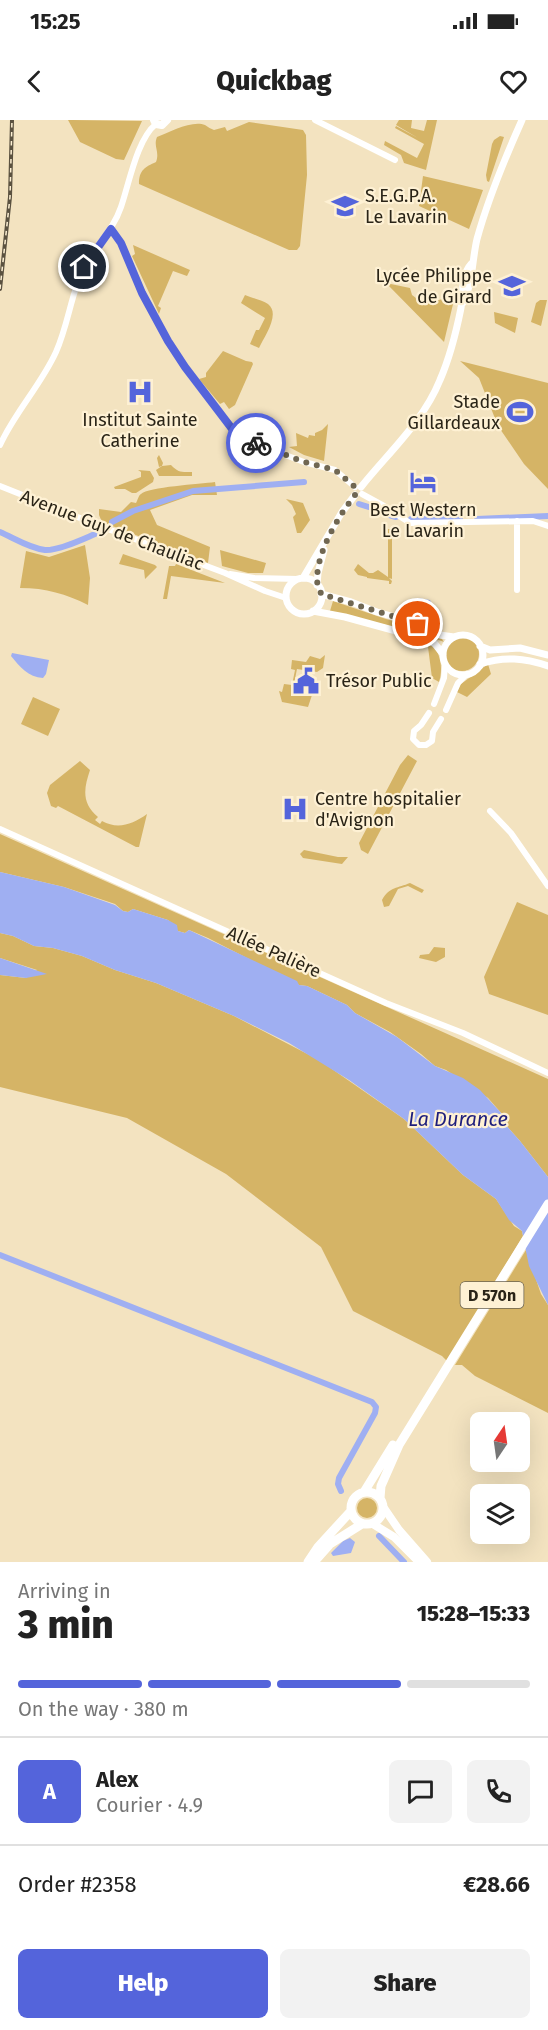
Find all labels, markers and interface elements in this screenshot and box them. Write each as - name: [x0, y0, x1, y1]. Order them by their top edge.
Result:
- text: 15:25: [30, 8, 80, 35]
- icon: back: [18, 65, 51, 98]
- text: Quickbag: [216, 65, 332, 97]
- icon: heart: [497, 65, 530, 98]
- place label: S.E.G.P.A. Le Lavarin: [365, 185, 447, 228]
- school or university icon: S.E.G.P.A. Le Lavarin: [330, 191, 360, 221]
- pin: [58, 241, 109, 292]
- icon: home: [67, 250, 100, 283]
- place label: Lycée Philippe de Girard: [376, 265, 492, 308]
- school or university icon: Lycée Philippe de Girard: [497, 271, 527, 301]
- hospital icon: Institut Sainte Catherine: [125, 377, 155, 407]
- place label: Stade Gillardeaux: [408, 391, 500, 434]
- sports icon: Stade Gillardeaux: [505, 397, 535, 427]
- place label: Institut Sainte Catherine: [82, 409, 198, 452]
- courier: [226, 413, 286, 473]
- icon: bike: [240, 427, 273, 460]
- hotel icon: Best Western Le Lavarin: [408, 467, 438, 497]
- street label: Avenue Guy de Chauliac: [17, 485, 207, 575]
- place label: Best Western Le Lavarin: [370, 499, 476, 542]
- pin: [392, 598, 443, 649]
- icon: bag: [401, 607, 434, 640]
- public building icon: Trésor Public: [291, 666, 321, 696]
- place label: Trésor Public: [326, 670, 432, 692]
- place label: Centre hospitalier d'Avignon: [315, 788, 461, 831]
- hospital icon: Centre hospitalier d'Avignon: [280, 794, 310, 824]
- street label: Allée Palière: [224, 921, 324, 983]
- water label: La Durance: [408, 1107, 508, 1131]
- road number: D 570n: [460, 1282, 524, 1308]
- north arrow: [470, 1412, 530, 1472]
- map controls: [470, 1412, 530, 1544]
- button: layers: [470, 1484, 530, 1544]
- text: Arriving in: [18, 1579, 111, 1603]
- text: 15:28–15:33: [417, 1600, 530, 1627]
- text: 3 min: [18, 1602, 114, 1648]
- text: On the way · 380 m: [18, 1697, 189, 1721]
- button: chat: [389, 1760, 452, 1823]
- button: phone: [467, 1760, 530, 1823]
- text: Alex: [96, 1766, 139, 1793]
- text: A: [43, 1778, 56, 1805]
- text: Courier · 4.9: [96, 1793, 203, 1817]
- text: Order #2358: [18, 1871, 137, 1898]
- text: €28.66: [463, 1871, 530, 1898]
- button: Help: [18, 1949, 268, 2018]
- button: Share: [280, 1949, 530, 2018]

